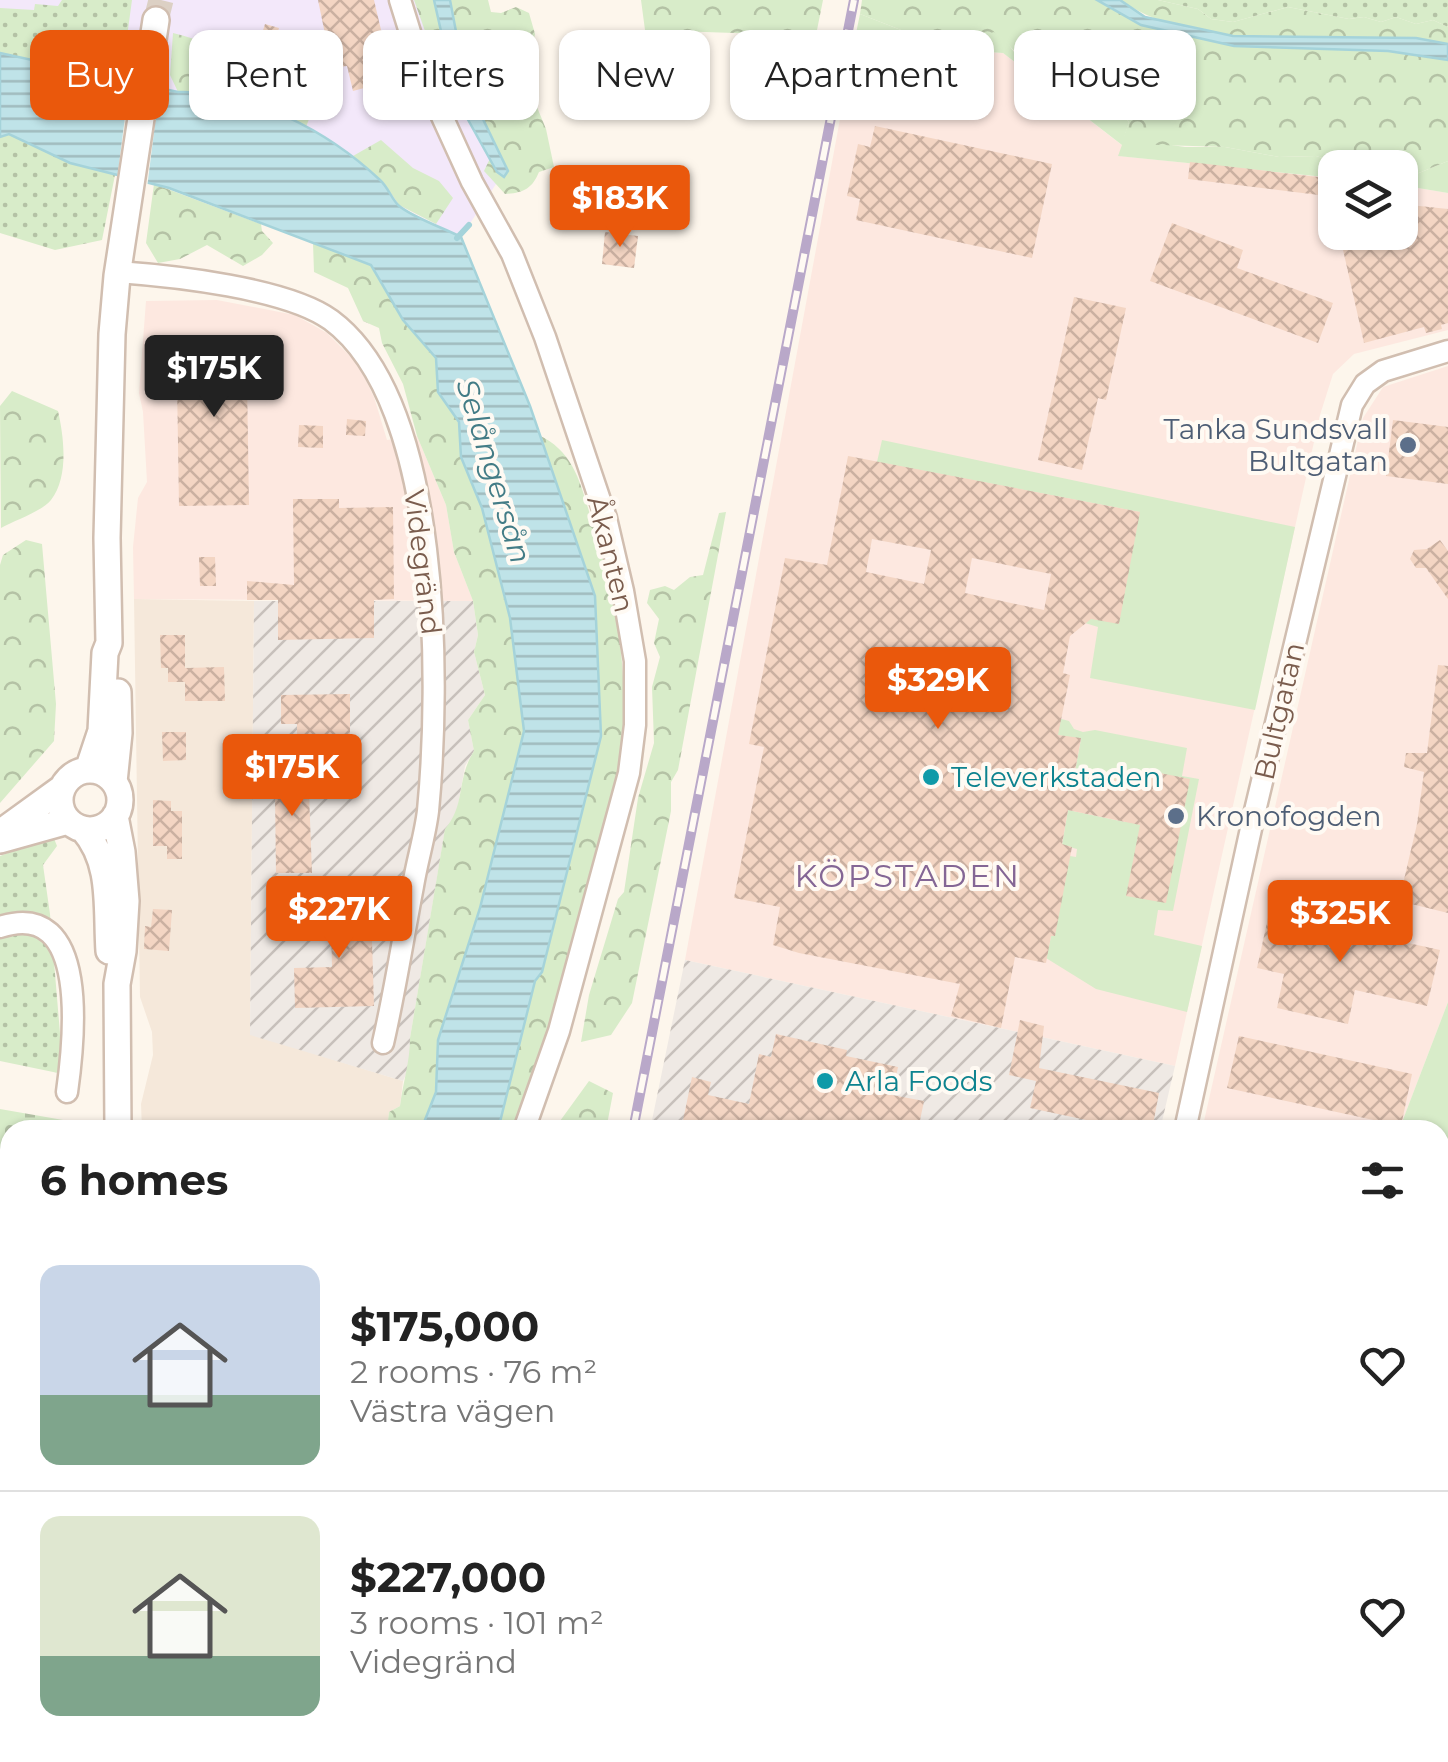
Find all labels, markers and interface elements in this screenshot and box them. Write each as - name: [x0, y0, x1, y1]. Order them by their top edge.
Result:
- chip: Buy: [30, 30, 169, 120]
- chip: Rent: [189, 30, 343, 120]
- chip: Filters: [363, 30, 539, 120]
- chip: New: [559, 30, 710, 120]
- chip: Apartment: [730, 30, 994, 120]
- chip: House: [1014, 30, 1196, 120]
- map controls: [1318, 150, 1418, 250]
- button: layers: [1318, 150, 1418, 250]
- pin: $183K: [550, 165, 690, 250]
- text: $183K: [572, 178, 668, 217]
- pin: $175K: [144, 335, 284, 420]
- text: $175K: [167, 348, 261, 387]
- water label: Selångersån: [448, 374, 540, 568]
- place label: Tanka Sundsvall Bultgatan: [1163, 412, 1388, 478]
- marker: Tanka Sundsvall Bultgatan: [1397, 434, 1419, 456]
- street label: Videgränd: [397, 487, 449, 637]
- street label: Åkanten: [580, 492, 642, 616]
- street label: Bultgatan: [1247, 639, 1311, 783]
- pin: $329K: [868, 647, 1008, 732]
- text: $329K: [887, 660, 989, 699]
- pin: $175K: [222, 734, 362, 819]
- text: $175K: [245, 747, 339, 786]
- place label: Televerkstaden: [951, 760, 1161, 794]
- marker: Televerkstaden: [920, 766, 942, 788]
- place label: Kronofogden: [1196, 799, 1381, 833]
- marker: Kronofogden: [1165, 805, 1187, 827]
- district label: KÖPSTADEN: [794, 856, 1022, 895]
- pin: $227K: [269, 876, 409, 961]
- pin: $325K: [1270, 880, 1410, 965]
- text: $227K: [288, 889, 390, 928]
- text: $325K: [1290, 893, 1390, 932]
- place label: Arla Foods: [845, 1064, 992, 1098]
- marker: Arla Foods: [814, 1070, 836, 1092]
- icon: filters: [1355, 1153, 1410, 1208]
- text: 6 homes: [40, 1154, 228, 1206]
- text: $175,000: [350, 1300, 539, 1352]
- icon: home: [120, 1305, 240, 1425]
- icon: heart: [1355, 1338, 1410, 1393]
- text: 2 rooms · 76 m²: [350, 1352, 597, 1391]
- text: Västra vägen: [350, 1391, 555, 1430]
- text: $227,000: [350, 1551, 546, 1603]
- icon: home: [120, 1556, 240, 1676]
- icon: heart: [1355, 1589, 1410, 1644]
- text: 3 rooms · 101 m²: [350, 1603, 604, 1642]
- text: Videgränd: [350, 1642, 517, 1681]

